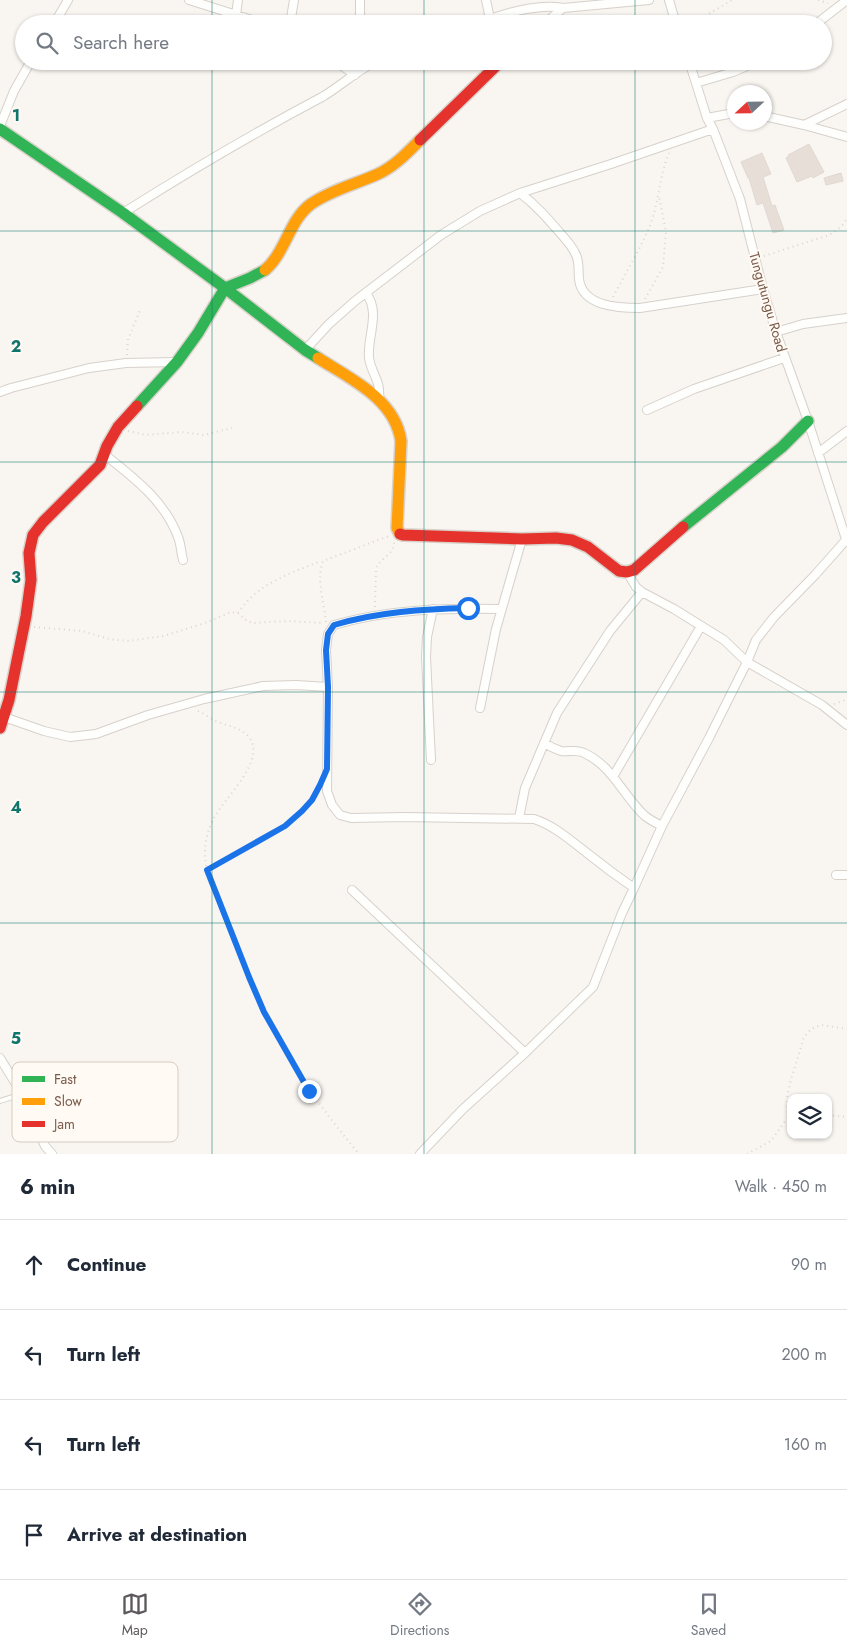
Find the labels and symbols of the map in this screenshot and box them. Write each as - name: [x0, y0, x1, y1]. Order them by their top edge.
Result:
- north arrow: [727, 85, 772, 130]
- text: 1: [12, 104, 20, 127]
- street label: Tungutungu Road: [744, 250, 792, 354]
- text: 2: [11, 335, 21, 358]
- text: 3: [11, 566, 21, 589]
- route start: [457, 597, 480, 620]
- text: 4: [10, 796, 22, 819]
- text: 5: [11, 1027, 21, 1050]
- legend: [12, 1062, 178, 1142]
- text: Fast: [54, 1069, 77, 1089]
- route end: [298, 1080, 321, 1103]
- text: Slow: [54, 1091, 82, 1111]
- text: Jam: [52, 1114, 75, 1134]

